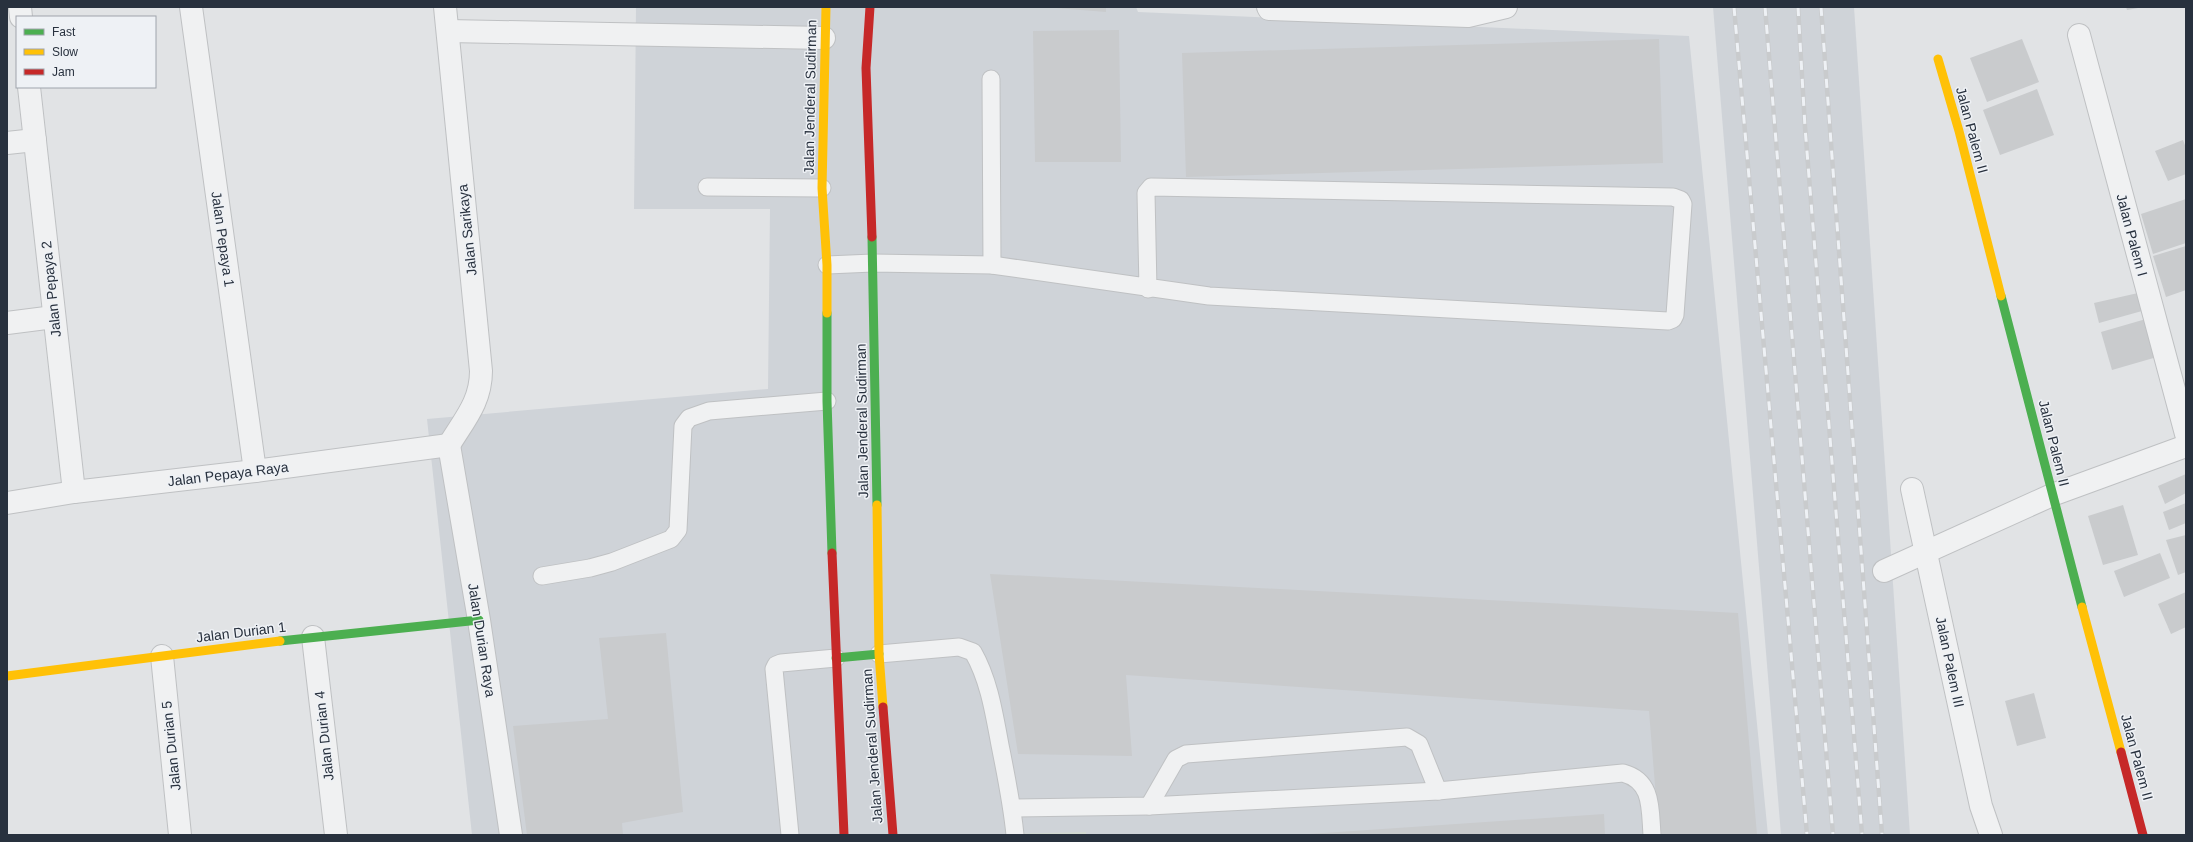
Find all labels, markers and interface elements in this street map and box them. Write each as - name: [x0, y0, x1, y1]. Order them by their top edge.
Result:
- legend: [16, 16, 156, 88]
- street label: Jalan Jenderal Sudirman: [801, 19, 819, 175]
- text: Fast: [52, 25, 76, 39]
- text: Slow: [52, 45, 78, 59]
- text: Jam: [52, 65, 75, 79]
- street label: Jalan Palem II: [1953, 85, 1991, 175]
- street label: Jalan Sarikaya: [454, 183, 480, 276]
- street label: Jalan Pepaya 1: [208, 190, 238, 288]
- street label: Jalan Palem I: [2113, 192, 2151, 278]
- street label: Jalan Pepaya 2: [38, 240, 64, 338]
- street label: Jalan Jenderal Sudirman: [853, 343, 871, 499]
- street label: Jalan Palem II: [2036, 398, 2072, 488]
- street label: Jalan Pepaya Raya: [167, 459, 289, 489]
- street label: Jalan Durian Raya: [465, 582, 499, 698]
- street label: Jalan Palem III: [1933, 615, 1967, 709]
- street label: Jalan Durian 1: [195, 619, 287, 645]
- street label: Jalan Jenderal Sudirman: [859, 668, 885, 824]
- street label: Jalan Durian 4: [311, 690, 337, 782]
- street label: Jalan Durian 5: [158, 700, 184, 792]
- street label: Jalan Palem II: [2118, 712, 2156, 802]

